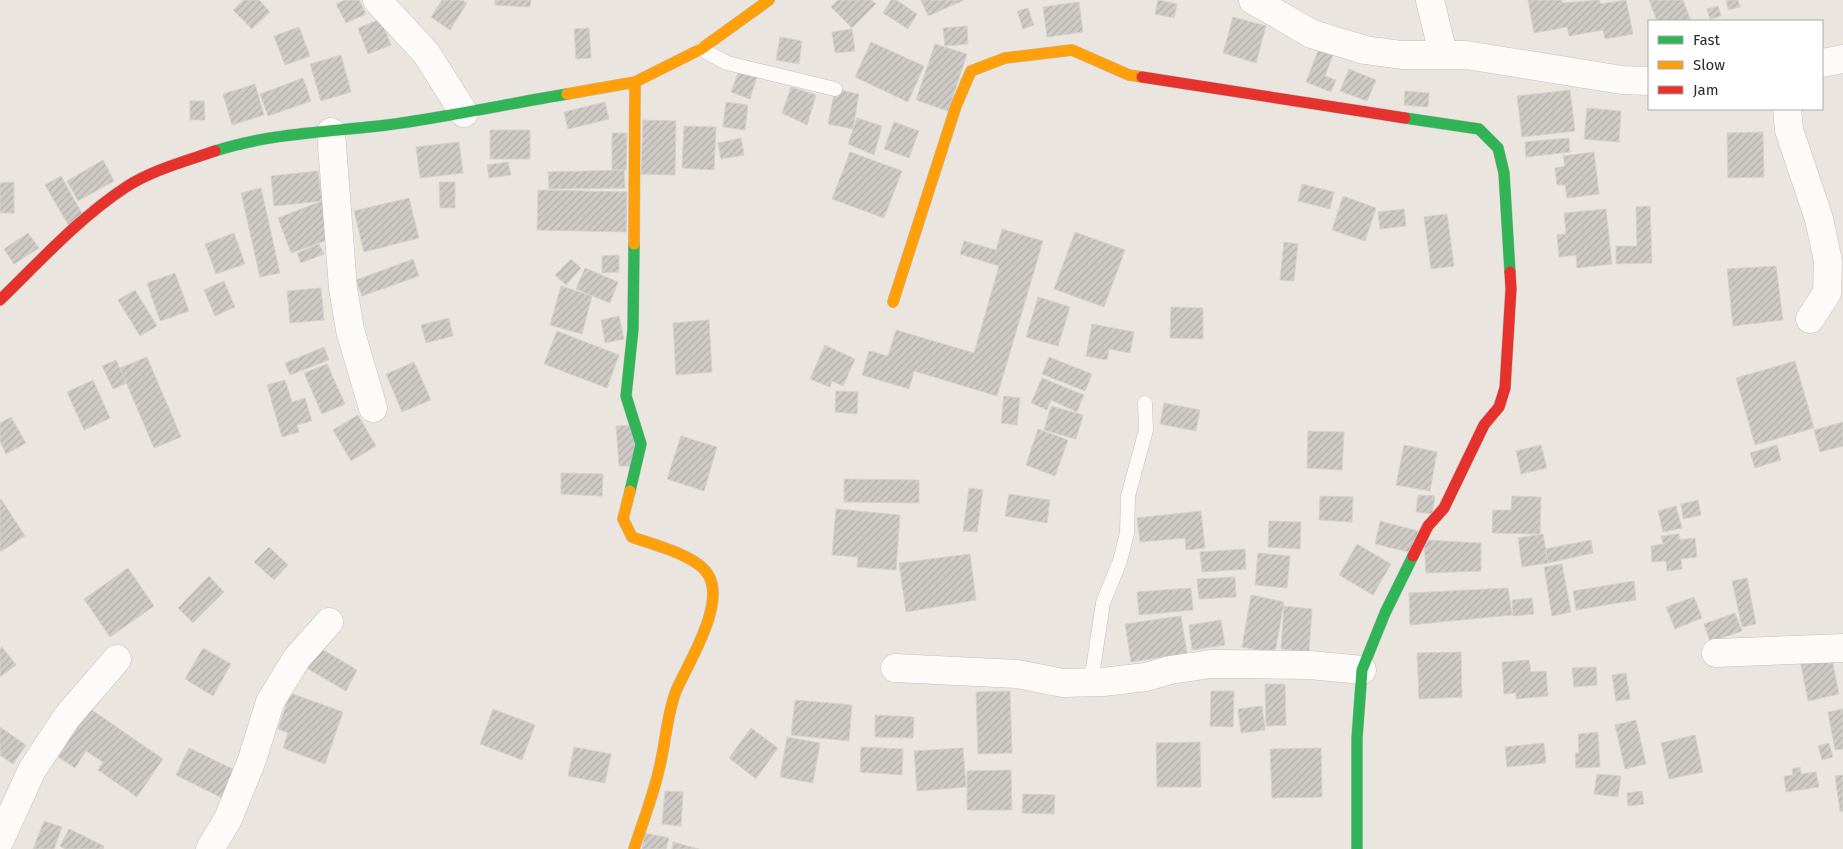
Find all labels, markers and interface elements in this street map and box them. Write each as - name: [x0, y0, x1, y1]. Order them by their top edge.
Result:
- legend: [1648, 20, 1823, 110]
- text: Fast: [1693, 31, 1720, 49]
- text: Slow: [1693, 56, 1725, 74]
- text: Jam: [1693, 81, 1719, 99]

